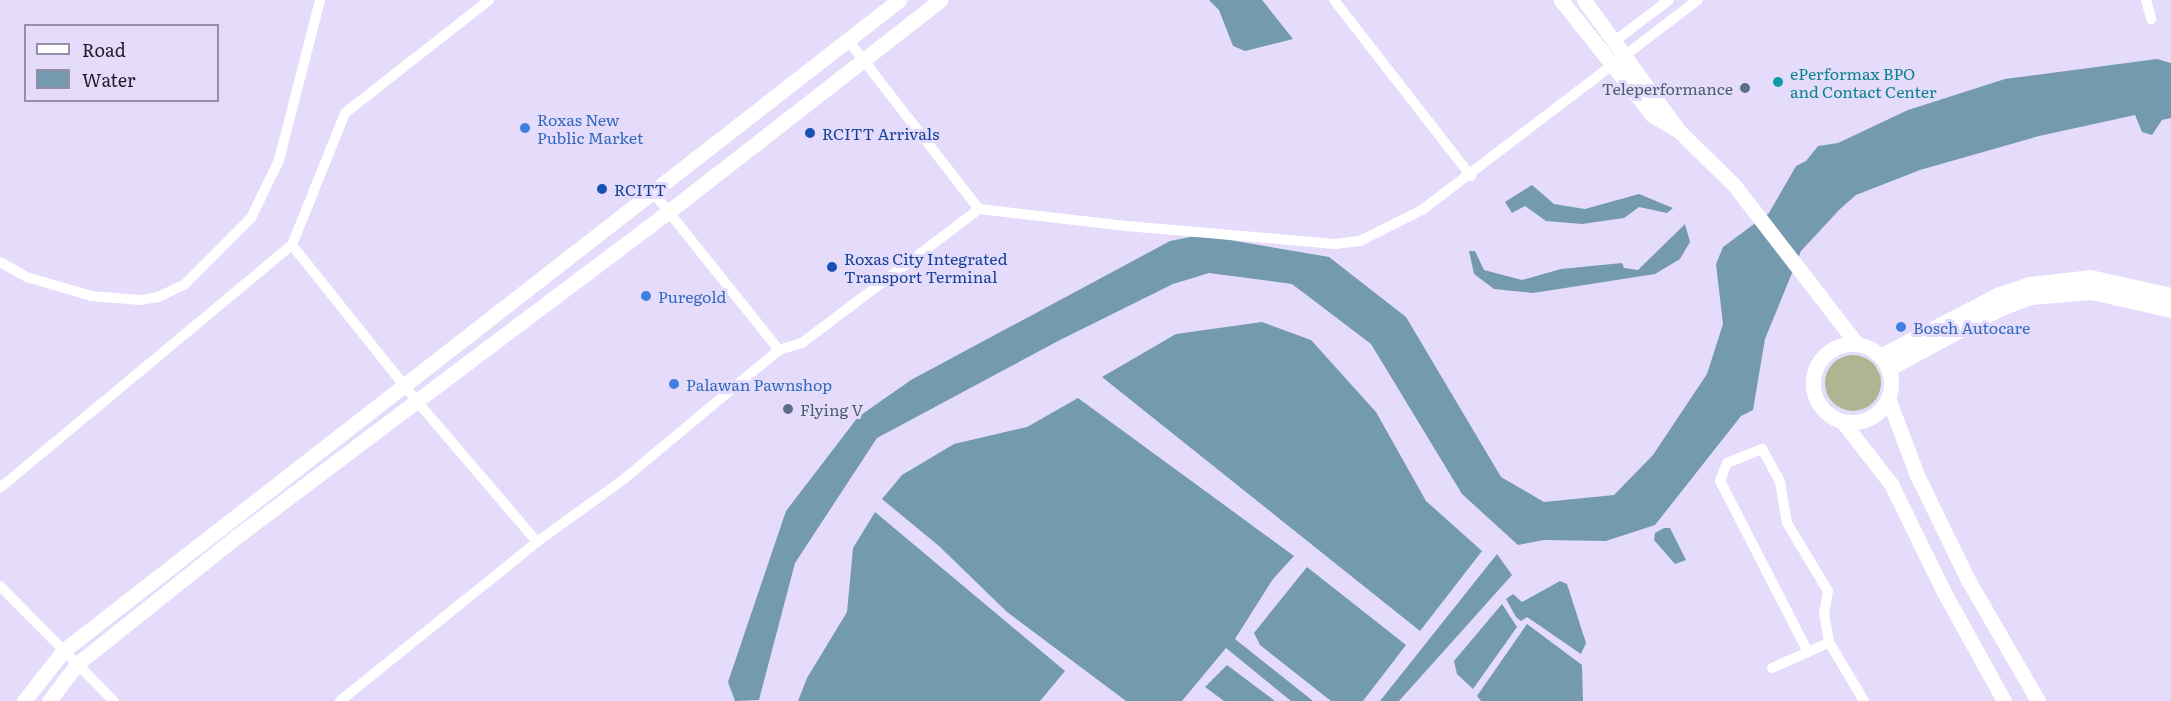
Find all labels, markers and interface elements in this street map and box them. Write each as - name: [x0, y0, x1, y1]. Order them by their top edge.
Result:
- legend: [24, 24, 219, 102]
- text: Road: [82, 36, 126, 63]
- place label: ePerformax BPO and Contact Center: [1790, 63, 1936, 101]
- text: Water: [82, 66, 135, 93]
- marker: ePerformax BPO and Contact Center: [1771, 75, 1785, 89]
- place label: Teleperformance: [1602, 78, 1733, 98]
- marker: Teleperformance: [1738, 81, 1752, 95]
- place label: Roxas New Public Market: [537, 109, 643, 147]
- marker: Roxas New Public Market: [518, 121, 532, 135]
- place label: RCITT Arrivals: [822, 123, 939, 143]
- marker: RCITT Arrivals: [803, 126, 817, 140]
- place label: RCITT: [614, 179, 666, 199]
- marker: RCITT: [595, 182, 609, 196]
- place label: Roxas City Integrated Transport Terminal: [844, 248, 1007, 286]
- marker: Roxas City Integrated Transport Terminal: [825, 260, 839, 274]
- place label: Puregold: [658, 286, 726, 306]
- marker: Puregold: [639, 289, 653, 303]
- place label: Bosch Autocare: [1913, 317, 2030, 337]
- marker: Bosch Autocare: [1894, 320, 1908, 334]
- place label: Palawan Pawnshop: [686, 374, 832, 394]
- marker: Palawan Pawnshop: [667, 377, 681, 391]
- place label: Flying V: [800, 399, 863, 419]
- marker: Flying V: [781, 402, 795, 416]

